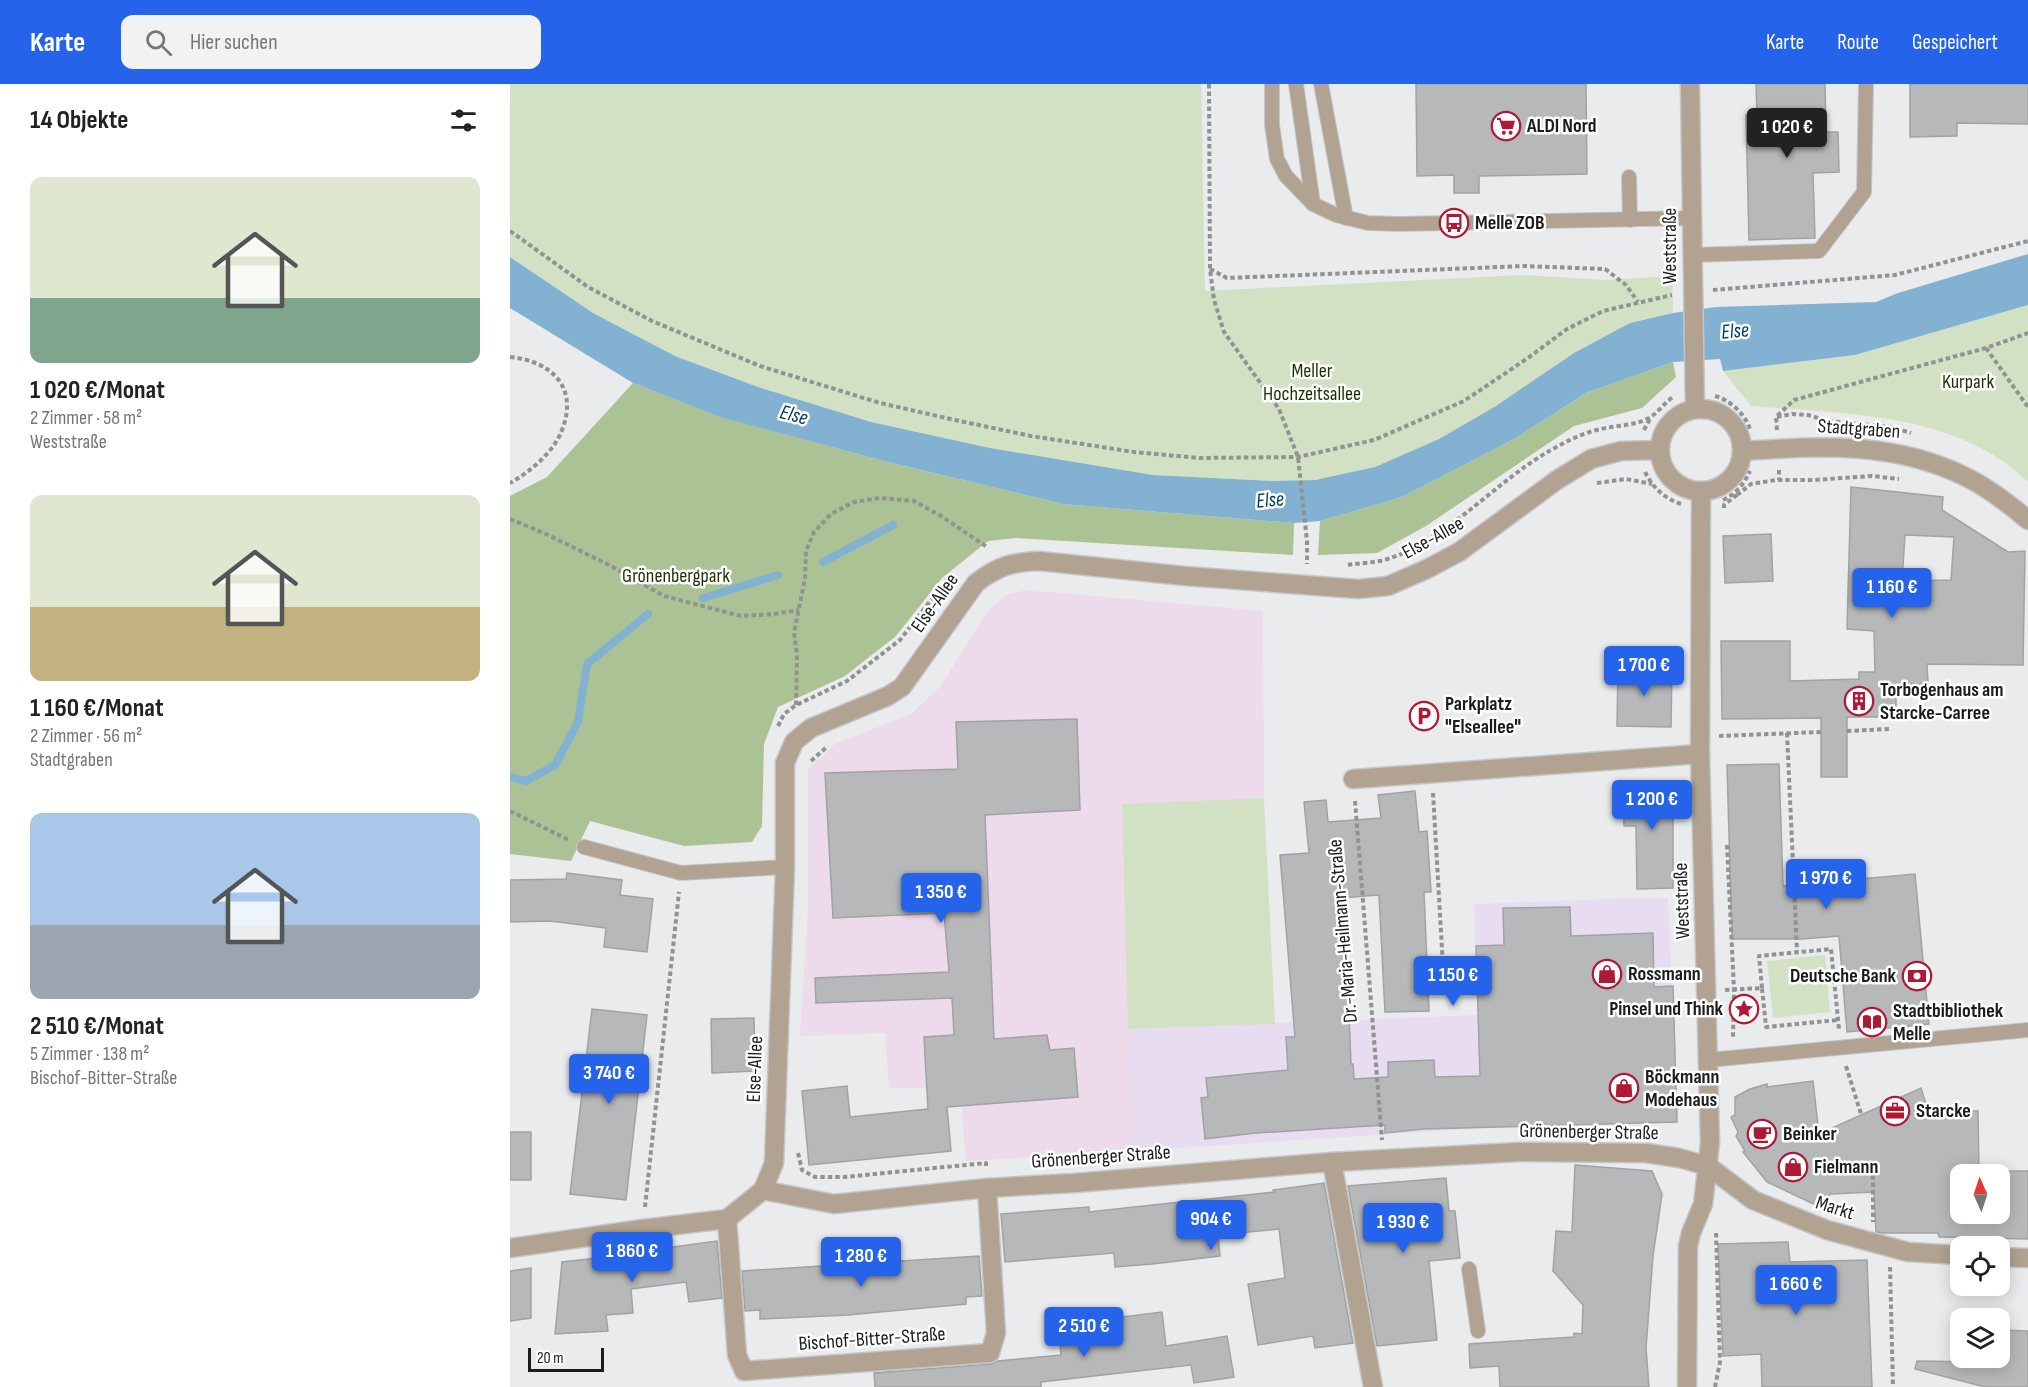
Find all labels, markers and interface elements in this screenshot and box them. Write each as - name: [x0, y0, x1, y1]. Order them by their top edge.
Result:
- search box: [121, 15, 541, 69]
- text: Karte: [30, 26, 85, 59]
- icon: search: [142, 26, 175, 59]
- text: Hier suchen: [190, 29, 278, 56]
- text: Karte: [1766, 30, 1804, 55]
- text: Route: [1837, 30, 1879, 55]
- text: Gespeichert: [1912, 30, 1998, 55]
- icon: filters: [447, 104, 480, 137]
- text: 14 Objekte: [30, 105, 128, 136]
- pin: 1 020 €: [1732, 108, 1842, 159]
- supermarket icon: ALDI Nord: [1490, 110, 1522, 142]
- place label: ALDI Nord: [1526, 114, 1596, 138]
- text: 1 020 €: [1761, 115, 1813, 139]
- bus stop icon: Melle ZOB: [1438, 207, 1470, 239]
- street label: Weststraße: [1658, 208, 1682, 284]
- place label: Melle ZOB: [1475, 211, 1544, 235]
- icon: home: [201, 216, 309, 324]
- water label: Else: [1720, 317, 1750, 345]
- park label: Meller Hochzeitsallee: [1263, 359, 1361, 406]
- park label: Kurpark: [1942, 370, 1994, 394]
- text: 1 020 €/Monat: [30, 375, 165, 406]
- water label: Else: [777, 399, 811, 431]
- text: 2 Zimmer · 58 m²: [30, 406, 142, 430]
- street label: Stadtgraben: [1817, 414, 1901, 444]
- text: Weststraße: [30, 430, 107, 454]
- water label: Else: [1255, 486, 1285, 514]
- street label: Else-Allee: [1398, 511, 1468, 565]
- icon: home: [201, 534, 309, 642]
- park label: Grönenbergpark: [622, 564, 730, 588]
- pin: 1 160 €: [1837, 568, 1947, 619]
- street label: Else-Allee: [906, 569, 964, 637]
- text: 1 160 €: [1866, 575, 1918, 599]
- pin: 1 700 €: [1589, 646, 1699, 697]
- text: 1 700 €: [1618, 653, 1670, 677]
- place label: Torbogenhaus am Starcke-Carree: [1880, 678, 2004, 725]
- building icon: Torbogenhaus am Starcke-Carree: [1843, 685, 1875, 717]
- place label: Parkplatz "Elseallee": [1445, 692, 1521, 739]
- text: 1 160 €/Monat: [30, 693, 163, 724]
- parking icon: Parkplatz "Elseallee": [1408, 700, 1440, 732]
- text: 2 Zimmer · 56 m²: [30, 724, 142, 748]
- text: Stadtgraben: [30, 748, 113, 772]
- pin: 1 200 €: [1597, 780, 1707, 831]
- text: 1 200 €: [1626, 787, 1678, 811]
- street label: Dr.-Maria-Heilmann-Straße: [1323, 838, 1363, 1024]
- icon: home: [201, 852, 309, 960]
- pin: 1 970 €: [1771, 859, 1881, 910]
- street label: Weststraße: [1669, 862, 1695, 940]
- text: 1 970 €: [1800, 866, 1852, 890]
- pin: 1 350 €: [886, 873, 996, 924]
- text: 1 350 €: [915, 880, 967, 904]
- pin: 1 150 €: [1398, 956, 1508, 1007]
- shop icon: Rossmann: [1591, 958, 1623, 990]
- bank icon: Deutsche Bank: [1901, 960, 1933, 992]
- place label: Rossmann: [1628, 962, 1701, 986]
- text: 1 150 €: [1428, 963, 1478, 987]
- place label: Deutsche Bank: [1790, 964, 1897, 988]
- place icon: Pinsel und Think: [1728, 993, 1760, 1025]
- place label: Pinsel und Think: [1609, 997, 1724, 1021]
- place label: Stadtbibliothek Melle: [1893, 999, 2004, 1046]
- library icon: Stadtbibliothek Melle: [1856, 1006, 1888, 1038]
- text: 2 510 €/Monat: [30, 1011, 164, 1042]
- street label: Else-Allee: [742, 1035, 768, 1103]
- text: 5 Zimmer · 138 m²: [30, 1042, 149, 1066]
- pin: 3 740 €: [554, 1054, 664, 1105]
- text: 3 740 €: [583, 1061, 635, 1085]
- place label: Böckmann Modehaus: [1645, 1065, 1719, 1112]
- text: Bischof-Bitter-Straße: [30, 1066, 177, 1090]
- shop icon: Böckmann Modehaus: [1608, 1072, 1640, 1104]
- office icon: Starcke: [1879, 1095, 1911, 1127]
- place label: Starcke: [1916, 1099, 1971, 1123]
- cafe icon: Beinker: [1746, 1118, 1778, 1150]
- street label: Grönenberger Straße: [1519, 1119, 1659, 1145]
- place label: Beinker: [1783, 1122, 1837, 1146]
- street label: Grönenberger Straße: [1031, 1140, 1171, 1174]
- shop icon: Fielmann: [1777, 1151, 1809, 1183]
- place label: Fielmann: [1814, 1155, 1878, 1179]
- north arrow: [1950, 1164, 2010, 1224]
- map controls: [1950, 1164, 2010, 1368]
- street label: Markt: [1813, 1191, 1857, 1225]
- pin: 904 €: [1169, 1200, 1253, 1251]
- pin: 1 930 €: [1348, 1203, 1458, 1254]
- text: 904 €: [1190, 1207, 1232, 1231]
- text: 1 930 €: [1377, 1210, 1429, 1234]
- pin: 1 860 €: [577, 1232, 687, 1283]
- button: locate: [1950, 1236, 2010, 1296]
- pin: 1 280 €: [806, 1237, 916, 1288]
- text: 1 860 €: [606, 1239, 658, 1263]
- text: 1 280 €: [835, 1244, 887, 1268]
- pin: 1 660 €: [1741, 1265, 1851, 1316]
- text: 1 660 €: [1770, 1272, 1822, 1296]
- pin: 2 510 €: [1029, 1307, 1139, 1358]
- button: layers: [1950, 1308, 2010, 1368]
- text: 2 510 €: [1058, 1314, 1110, 1338]
- street label: Bischof-Bitter-Straße: [798, 1322, 946, 1356]
- scale bar: [528, 1345, 604, 1372]
- text: 20 m: [537, 1349, 564, 1368]

